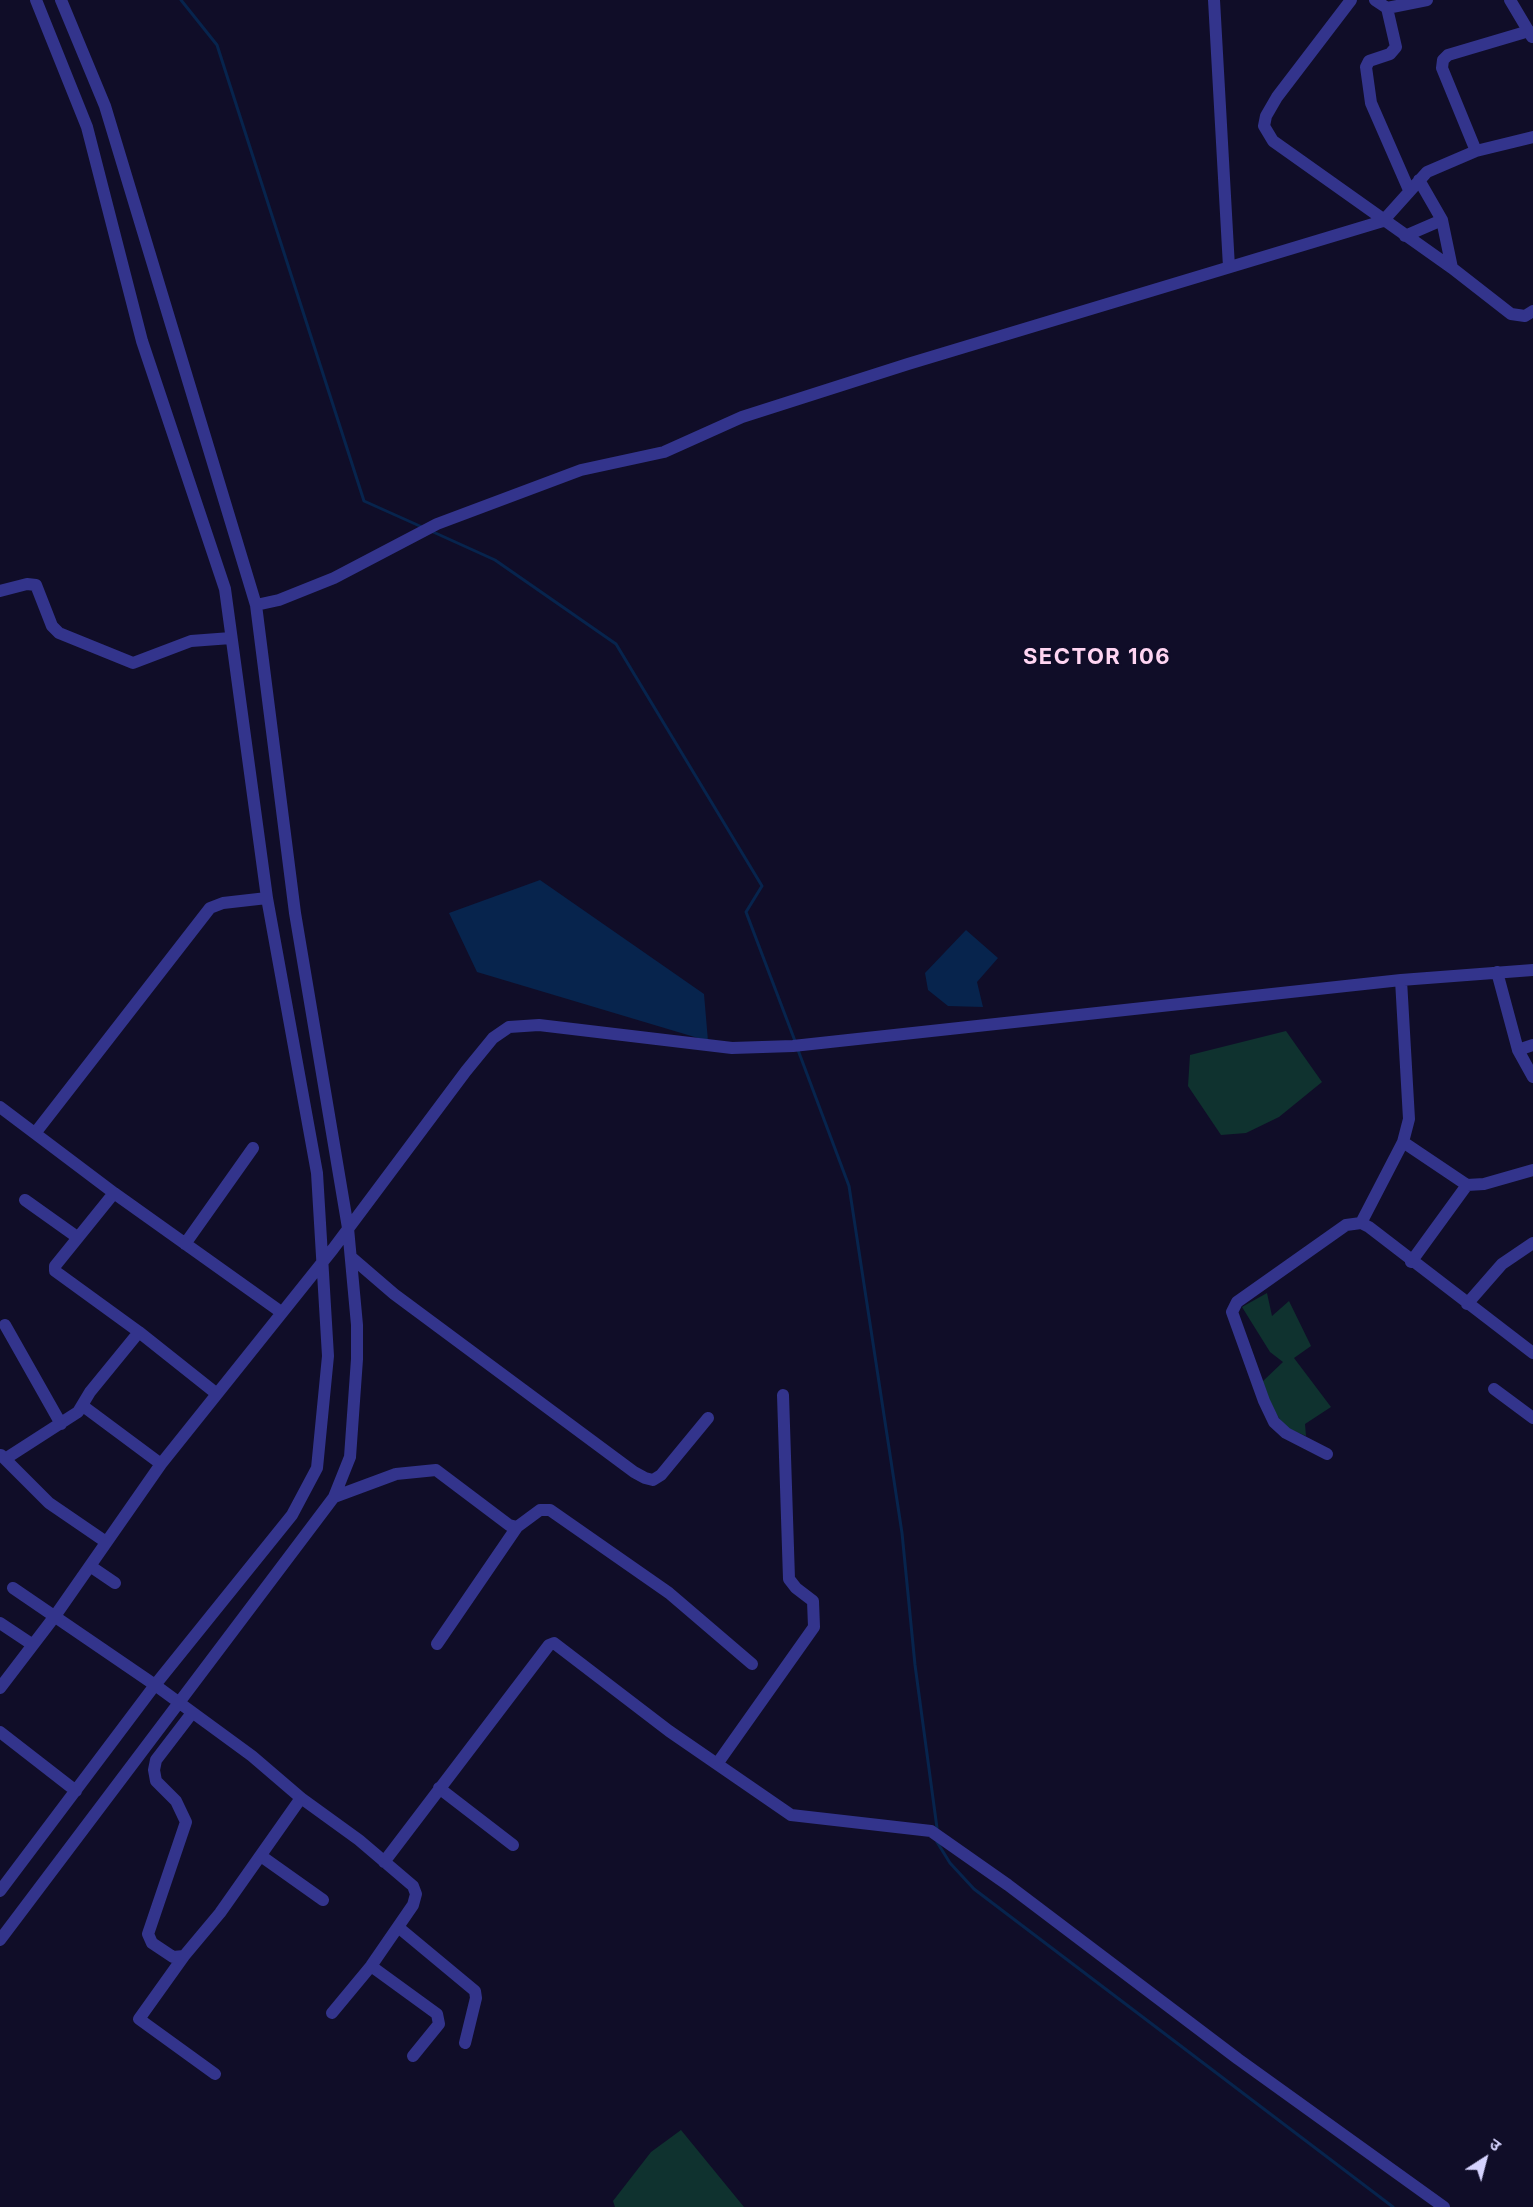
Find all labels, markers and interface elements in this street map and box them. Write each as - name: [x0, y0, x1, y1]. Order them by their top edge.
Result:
- district label: SECTOR 106: [1023, 644, 1171, 670]
- north arrow: [1455, 2129, 1515, 2189]
- text: उ: [1486, 2134, 1505, 2155]

